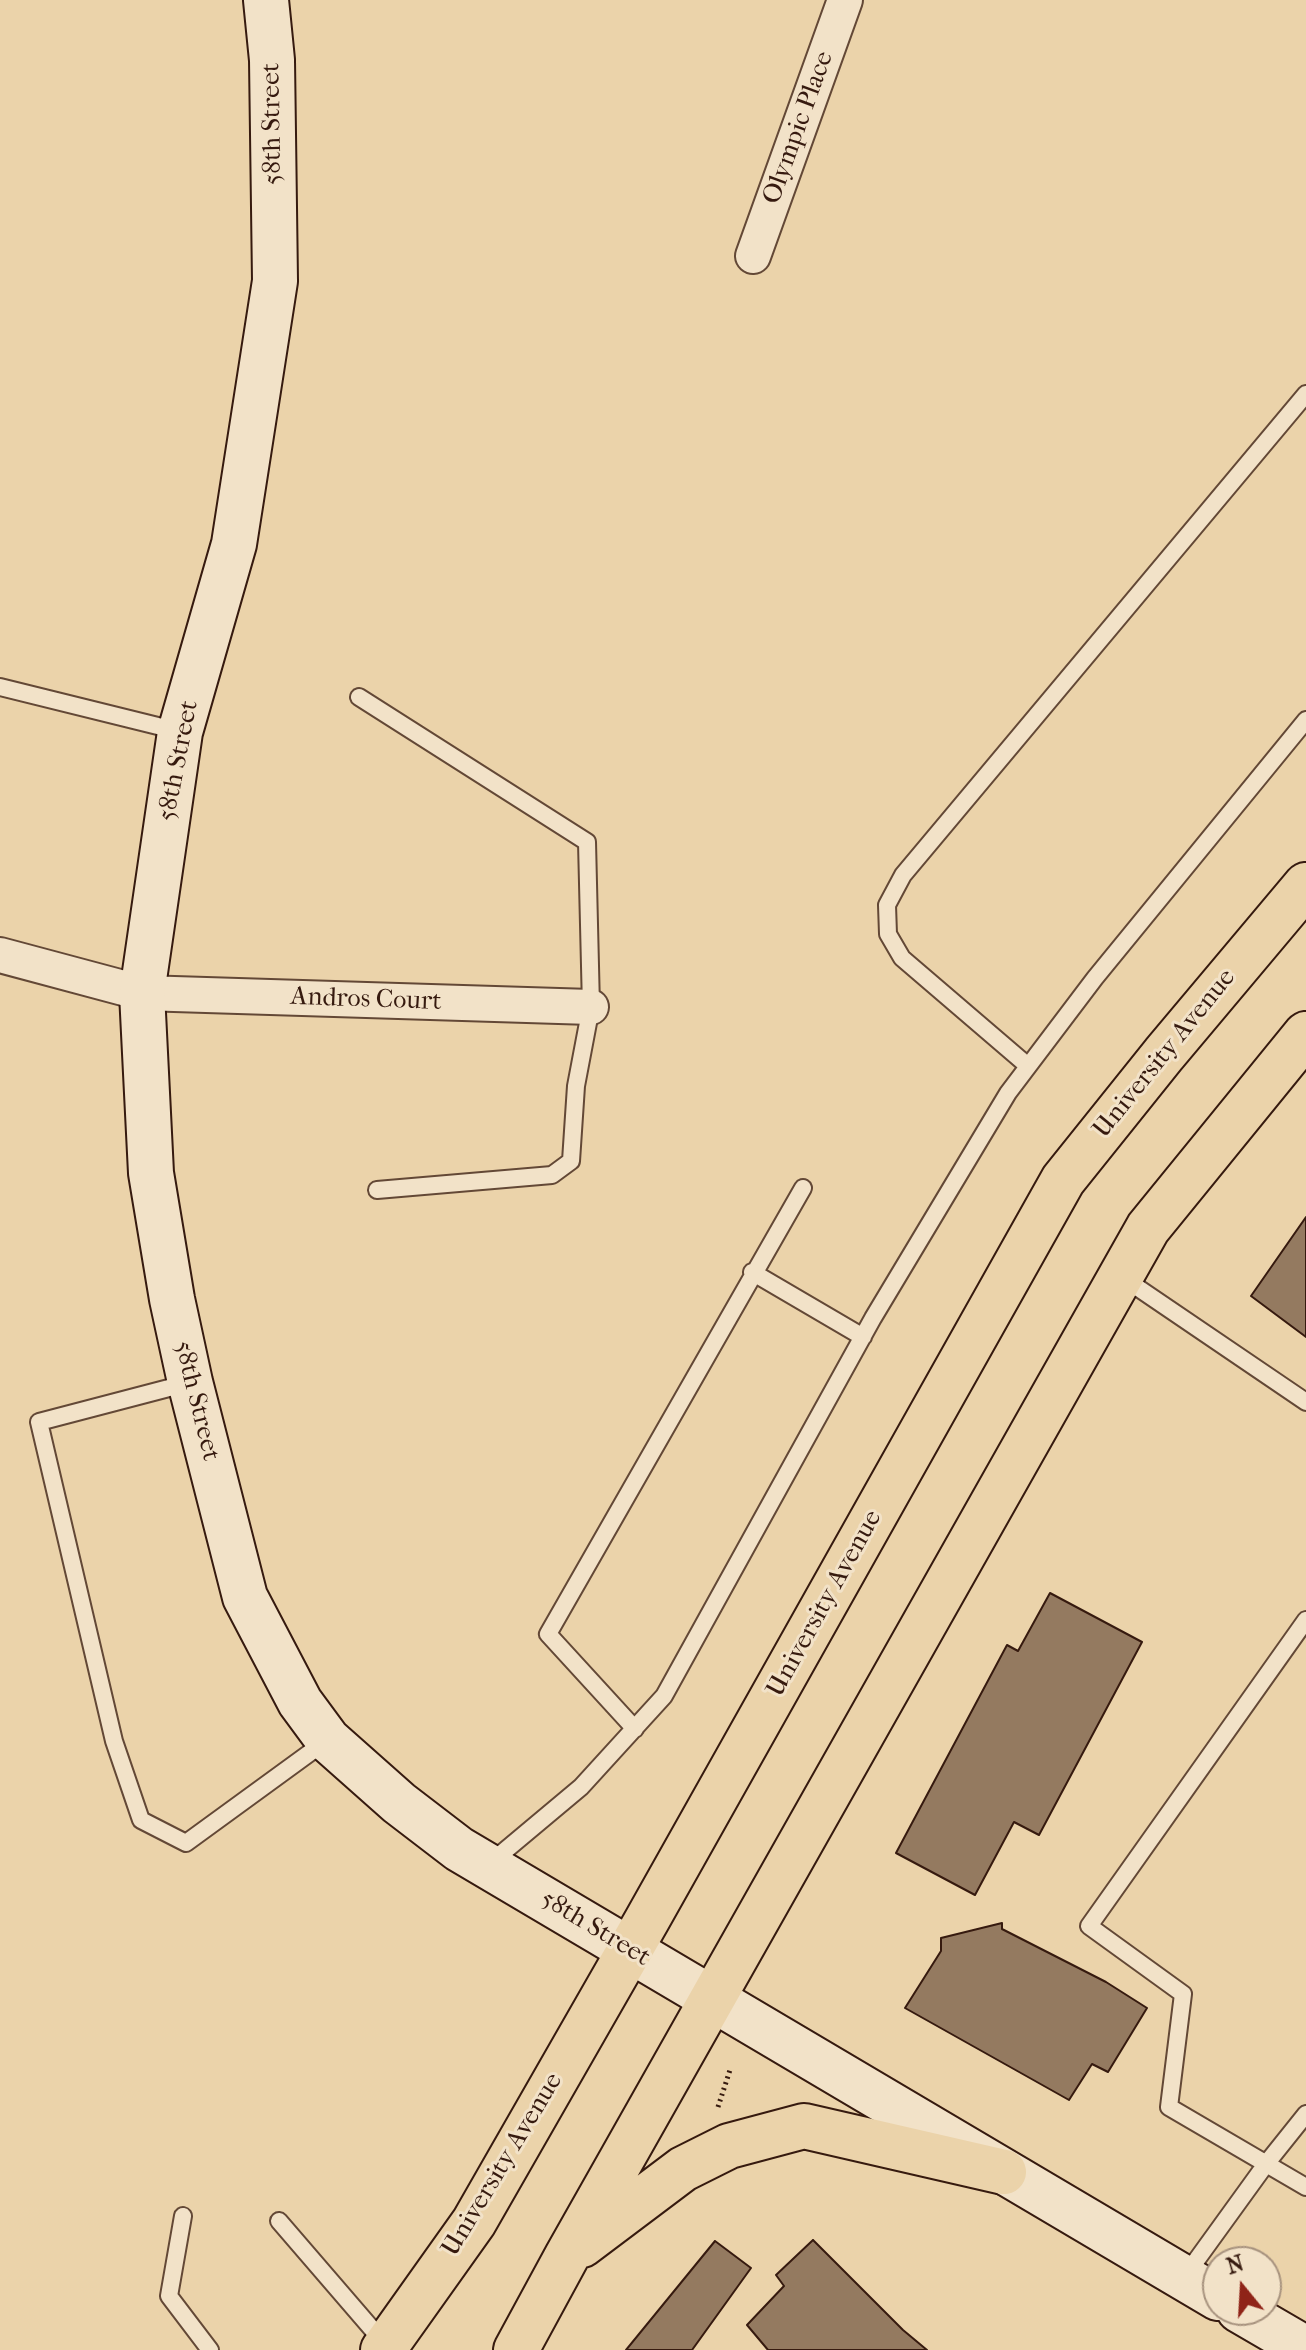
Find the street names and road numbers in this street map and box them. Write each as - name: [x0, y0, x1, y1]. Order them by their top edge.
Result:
- street label: Olympic Place: [757, 47, 841, 209]
- street label: 58th Street: [256, 63, 290, 185]
- street label: 58th Street: [152, 698, 206, 824]
- street label: University Avenue: [1087, 963, 1243, 1145]
- street label: Andros Court: [290, 982, 442, 1018]
- street label: 58th Street: [166, 1338, 226, 1464]
- street label: University Avenue: [761, 1505, 889, 1703]
- street label: 58th Street: [535, 1884, 655, 1974]
- street label: University Avenue: [436, 2068, 570, 2262]

